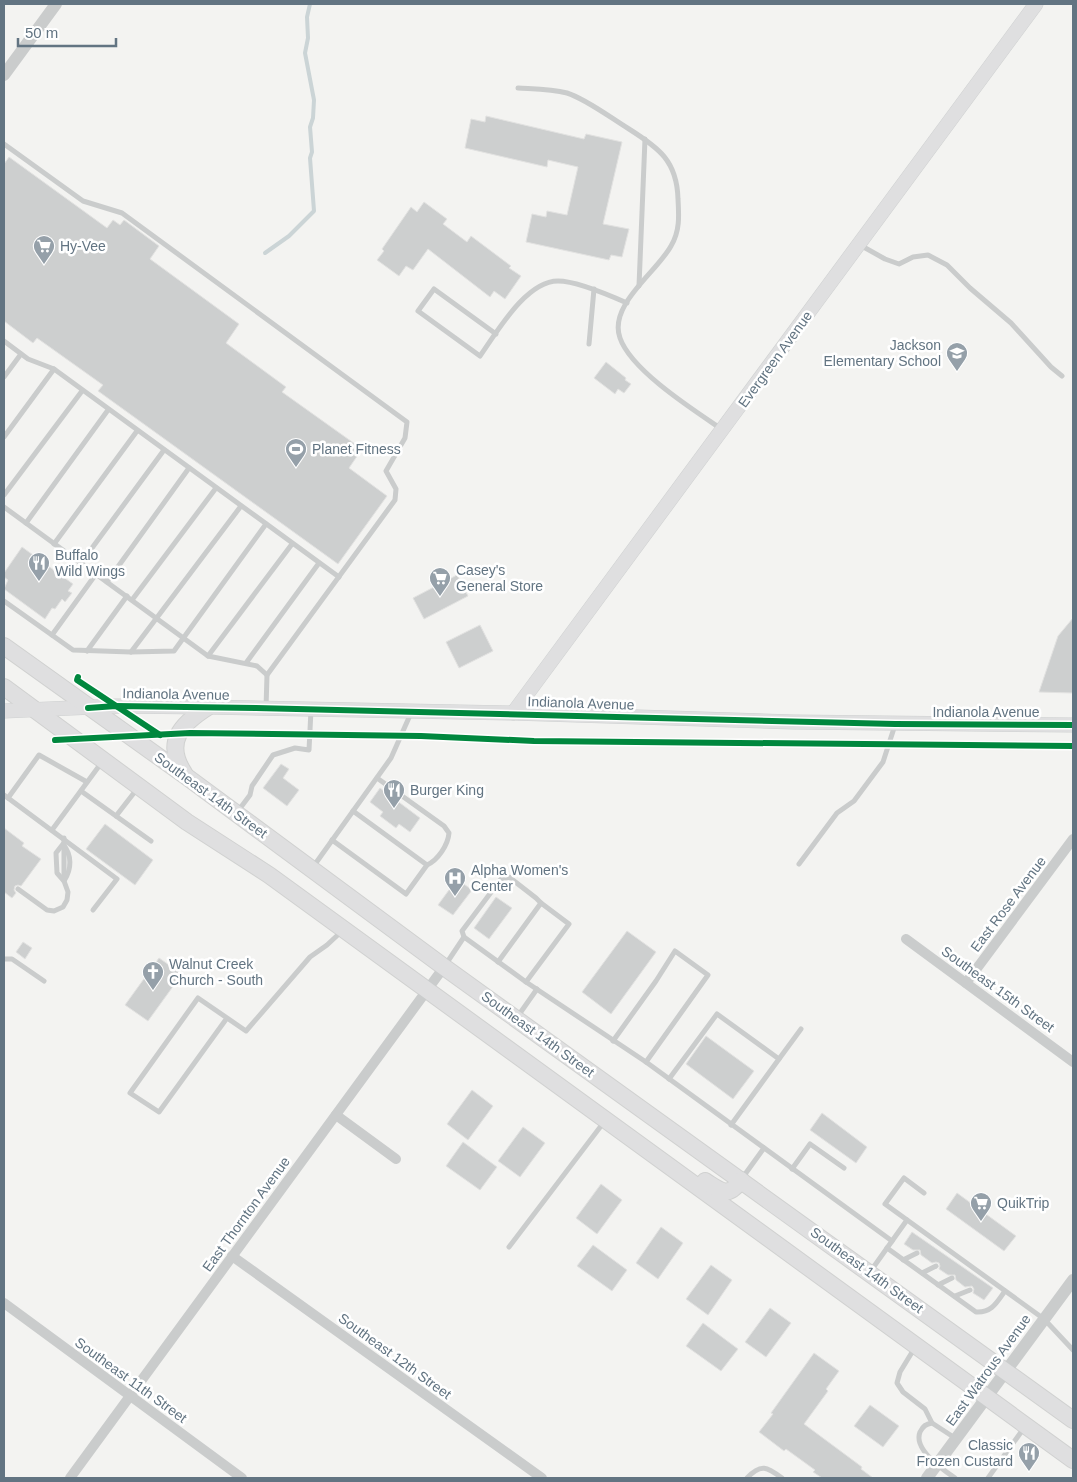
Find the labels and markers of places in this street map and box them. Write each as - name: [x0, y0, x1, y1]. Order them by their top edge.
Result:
- supermarket icon: Hy-Vee: [32, 234, 56, 265]
- place label: Hy-Vee: [60, 238, 106, 254]
- place label: Jackson Elementary School: [823, 337, 941, 369]
- school or university icon: Jackson Elementary School: [945, 341, 969, 372]
- sports icon: Planet Fitness: [284, 437, 308, 468]
- place label: Planet Fitness: [312, 441, 401, 457]
- place label: Buffalo Wild Wings: [55, 547, 125, 579]
- restaurant icon: Buffalo Wild Wings: [27, 551, 51, 582]
- place label: Casey's General Store: [456, 562, 543, 594]
- supermarket icon: Casey's General Store: [428, 566, 452, 597]
- restaurant icon: Burger King: [382, 778, 406, 809]
- place label: Burger King: [410, 782, 484, 798]
- place label: Alpha Women's Center: [471, 862, 568, 894]
- hospital icon: Alpha Women's Center: [443, 866, 467, 897]
- place label: Walnut Creek Church - South: [169, 956, 263, 988]
- church icon: Walnut Creek Church - South: [141, 960, 165, 991]
- supermarket icon: QuikTrip: [969, 1191, 993, 1222]
- place label: QuikTrip: [997, 1195, 1050, 1211]
- place label: Classic Frozen Custard: [917, 1437, 1013, 1469]
- restaurant icon: Classic Frozen Custard: [1017, 1441, 1041, 1472]

